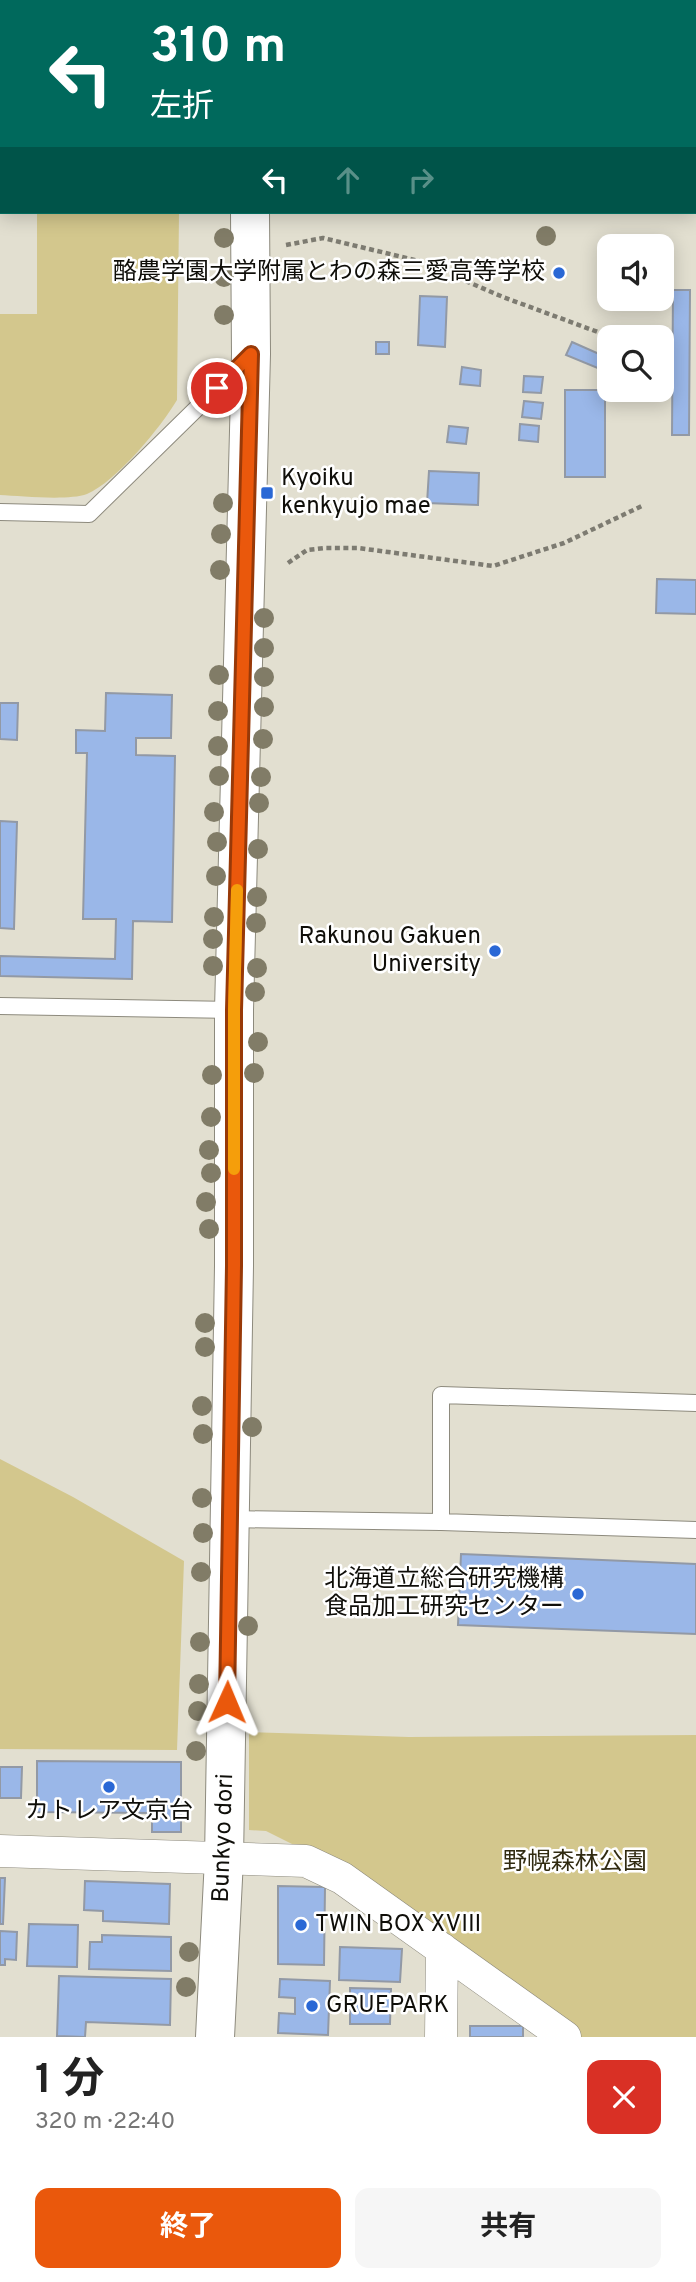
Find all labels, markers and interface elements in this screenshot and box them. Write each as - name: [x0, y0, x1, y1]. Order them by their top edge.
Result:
- text: 310 m: [150, 18, 286, 80]
- icon: left: [35, 28, 126, 119]
- text: 左折: [150, 88, 214, 128]
- icon: left: [256, 161, 294, 199]
- icon: ahead: [329, 161, 367, 199]
- icon: right: [402, 161, 440, 199]
- map controls: [597, 234, 674, 402]
- button: sound: [597, 234, 674, 311]
- place label: 酪農学園大学附属とわの森三愛高等学校: [113, 258, 545, 288]
- marker: 酪農学園大学附属とわの森三愛高等学校: [551, 265, 567, 281]
- button: search: [597, 325, 674, 402]
- pin: [187, 358, 247, 418]
- icon: arrive: [198, 369, 236, 407]
- place label: Kyoiku kenkyujo mae: [281, 464, 431, 522]
- marker: Kyoiku kenkyujo mae: [259, 485, 275, 501]
- place label: Rakunou Gakuen University: [299, 922, 481, 980]
- marker: Rakunou Gakuen University: [487, 943, 503, 959]
- place label: 北海道立総合研究機構 食品加工研究センター: [324, 1565, 564, 1623]
- marker: 北海道立総合研究機構 食品加工研究センター: [570, 1586, 586, 1602]
- position arrow: [190, 1665, 264, 1739]
- street label: Bunkyo dori: [207, 1773, 241, 1903]
- marker: カトレア文京台: [101, 1779, 117, 1795]
- place label: カトレア文京台: [25, 1797, 193, 1827]
- park label: 野幌森林公園: [503, 1848, 647, 1878]
- place label: TWIN BOX XVIII: [315, 1910, 481, 1940]
- marker: TWIN BOX XVIII: [293, 1917, 309, 1933]
- place label: GRUEPARK: [326, 1991, 449, 2021]
- marker: GRUEPARK: [304, 1998, 320, 2014]
- text: 1 分: [35, 2055, 104, 2108]
- button: close: [587, 2060, 661, 2134]
- text: 320 m · 22:40: [35, 2108, 175, 2137]
- button: 終了: [35, 2188, 341, 2268]
- button: 共有: [355, 2188, 661, 2268]

